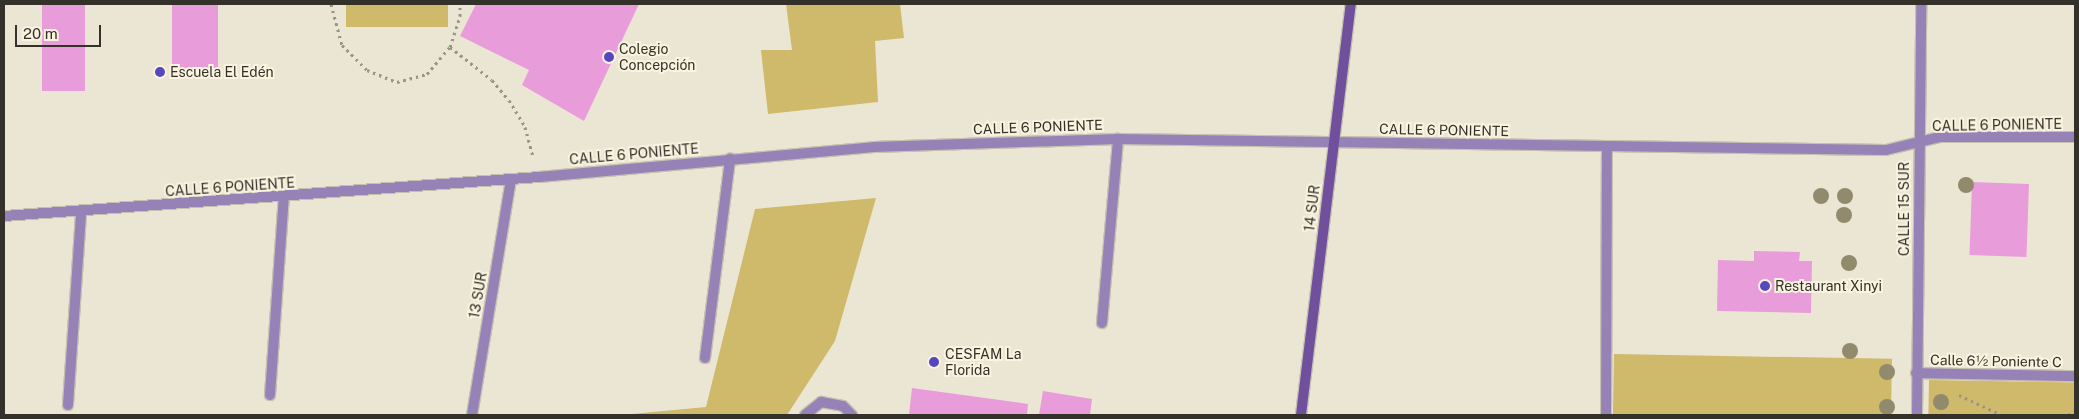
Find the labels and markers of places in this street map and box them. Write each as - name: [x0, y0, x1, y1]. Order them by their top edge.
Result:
- place label: Colegio Concepción: [619, 41, 695, 74]
- marker: Colegio Concepción: [603, 51, 615, 63]
- place label: Escuela El Edén: [170, 64, 274, 80]
- marker: Escuela El Edén: [154, 66, 166, 78]
- place label: Restaurant Xinyi: [1775, 278, 1882, 294]
- marker: Restaurant Xinyi: [1759, 280, 1771, 292]
- place label: CESFAM La Florida: [945, 346, 1021, 378]
- marker: CESFAM La Florida: [927, 355, 941, 369]

